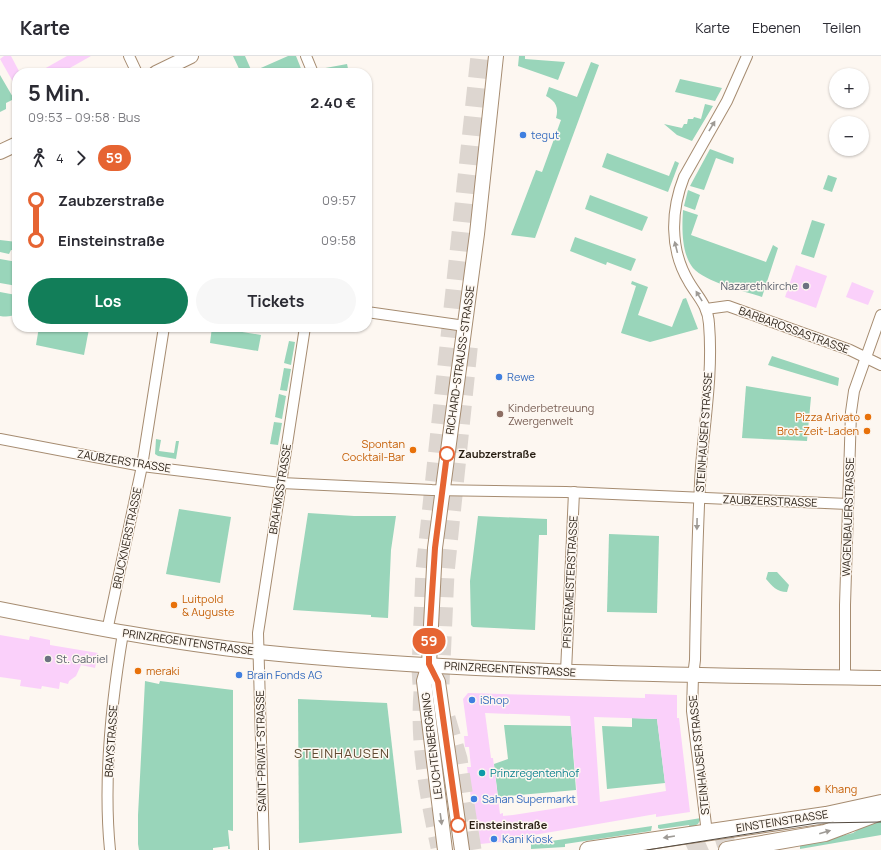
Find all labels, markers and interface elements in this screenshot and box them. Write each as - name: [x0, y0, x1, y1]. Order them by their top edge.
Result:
- text: Karte: [20, 15, 70, 41]
- text: Karte: [695, 18, 730, 37]
- text: Ebenen: [752, 18, 801, 37]
- text: Teilen: [823, 18, 861, 37]
- map controls: [829, 68, 869, 156]
- button: +: [829, 68, 869, 108]
- text: 5 Min.: [28, 78, 91, 108]
- text: 2.40 €: [310, 92, 356, 113]
- text: 09:53 – 09:58 · Bus: [28, 108, 140, 126]
- button: −: [829, 116, 869, 156]
- one-way arrow: [709, 120, 716, 132]
- place label: tegut: [531, 127, 559, 142]
- marker: tegut: [518, 130, 528, 140]
- icon: walk: [28, 147, 50, 169]
- icon: forward: [70, 147, 92, 169]
- text: 59: [106, 148, 123, 167]
- text: 4: [56, 149, 64, 167]
- text: Zaubzerstraße: [58, 190, 165, 211]
- text: 09:57: [322, 191, 356, 209]
- text: Einsteinstraße: [58, 230, 165, 251]
- text: 09:58: [321, 231, 356, 249]
- one-way arrow: [673, 240, 679, 253]
- button: Los: [28, 278, 188, 324]
- button: Tickets: [196, 278, 356, 324]
- place label: Nazarethkirche: [721, 278, 799, 293]
- marker: Nazarethkirche: [801, 281, 811, 291]
- street label: RICHARD-STRAUSS-STRASSE: [442, 284, 477, 436]
- one-way arrow: [695, 290, 702, 302]
- street label: BARBAROSSASTRASSE: [737, 303, 852, 357]
- place label: Rewe: [507, 369, 535, 384]
- street label: STEINHAUSER STRASSE: [692, 371, 715, 493]
- marker: Rewe: [494, 372, 504, 382]
- place label: Kinderbetreuung Zwergenwelt: [508, 400, 594, 428]
- marker: Kinderbetreuung Zwergenwelt: [495, 409, 505, 419]
- place label: Pizza Arivato: [796, 409, 860, 424]
- marker: Pizza Arivato: [863, 412, 873, 422]
- place label: Brot-Zeit-Laden: [777, 423, 859, 438]
- marker: Brot-Zeit-Laden: [862, 426, 872, 436]
- place label: Spontan Cocktail-Bar: [342, 436, 405, 464]
- street label: BRAHMSSTRASSE: [265, 443, 294, 535]
- marker: Spontan Cocktail-Bar: [408, 445, 418, 455]
- street label: ZAUBZERSTRASSE: [76, 446, 172, 475]
- marker: Zaubzerstraße: [439, 446, 455, 462]
- place label: Zaubzerstraße: [458, 446, 537, 461]
- street label: WAGENBAUERSTRASSE: [838, 457, 857, 577]
- street label: BRUCKNERSTRASSE: [108, 486, 145, 590]
- street label: ZAUBZERSTRASSE: [722, 491, 818, 510]
- street label: PFISTERMEISTERSTRASSE: [559, 515, 580, 649]
- one-way arrow: [694, 518, 700, 531]
- place label: Luitpold & Auguste: [182, 591, 235, 619]
- marker: Luitpold & Auguste: [169, 600, 179, 610]
- street label: PRINZREGENTENSTRASSE: [122, 625, 255, 658]
- line badge: 59: [411, 628, 447, 654]
- text: 59: [421, 631, 437, 650]
- place label: St. Gabriel: [56, 651, 108, 666]
- marker: St. Gabriel: [43, 654, 53, 664]
- street label: PRINZREGENTENSTRASSE: [444, 658, 576, 679]
- place label: meraki: [146, 663, 180, 678]
- marker: meraki: [133, 666, 143, 676]
- place label: Brain Fonds AG: [247, 667, 323, 682]
- marker: Brain Fonds AG: [234, 670, 244, 680]
- street label: SAINT-PRIVAT-STRASSE: [252, 690, 269, 812]
- street label: LEUCHTENBERGRING: [417, 691, 446, 801]
- place label: iShop: [480, 692, 509, 707]
- street label: STEINHAUSER STRASSE: [685, 694, 712, 816]
- marker: iShop: [467, 695, 477, 705]
- street label: BRAYSTRASSE: [100, 704, 121, 778]
- district label: STEINHAUSEN: [294, 744, 390, 762]
- place label: Prinzregentenhof: [490, 765, 579, 780]
- marker: Prinzregentenhof: [477, 768, 487, 778]
- place label: Khang: [825, 781, 857, 796]
- marker: Khang: [812, 784, 822, 794]
- place label: Sahan Supermarkt: [482, 791, 576, 806]
- marker: Sahan Supermarkt: [469, 794, 479, 804]
- street label: EINSTEINSTRASSE: [735, 806, 829, 835]
- one-way arrow: [438, 813, 444, 825]
- marker: Einsteinstraße: [450, 817, 466, 833]
- place label: Einsteinstraße: [469, 817, 548, 832]
- one-way arrow: [819, 829, 831, 835]
- place label: Kani Kiosk: [502, 831, 553, 846]
- marker: Kani Kiosk: [489, 834, 499, 844]
- one-way arrow: [662, 835, 675, 841]

